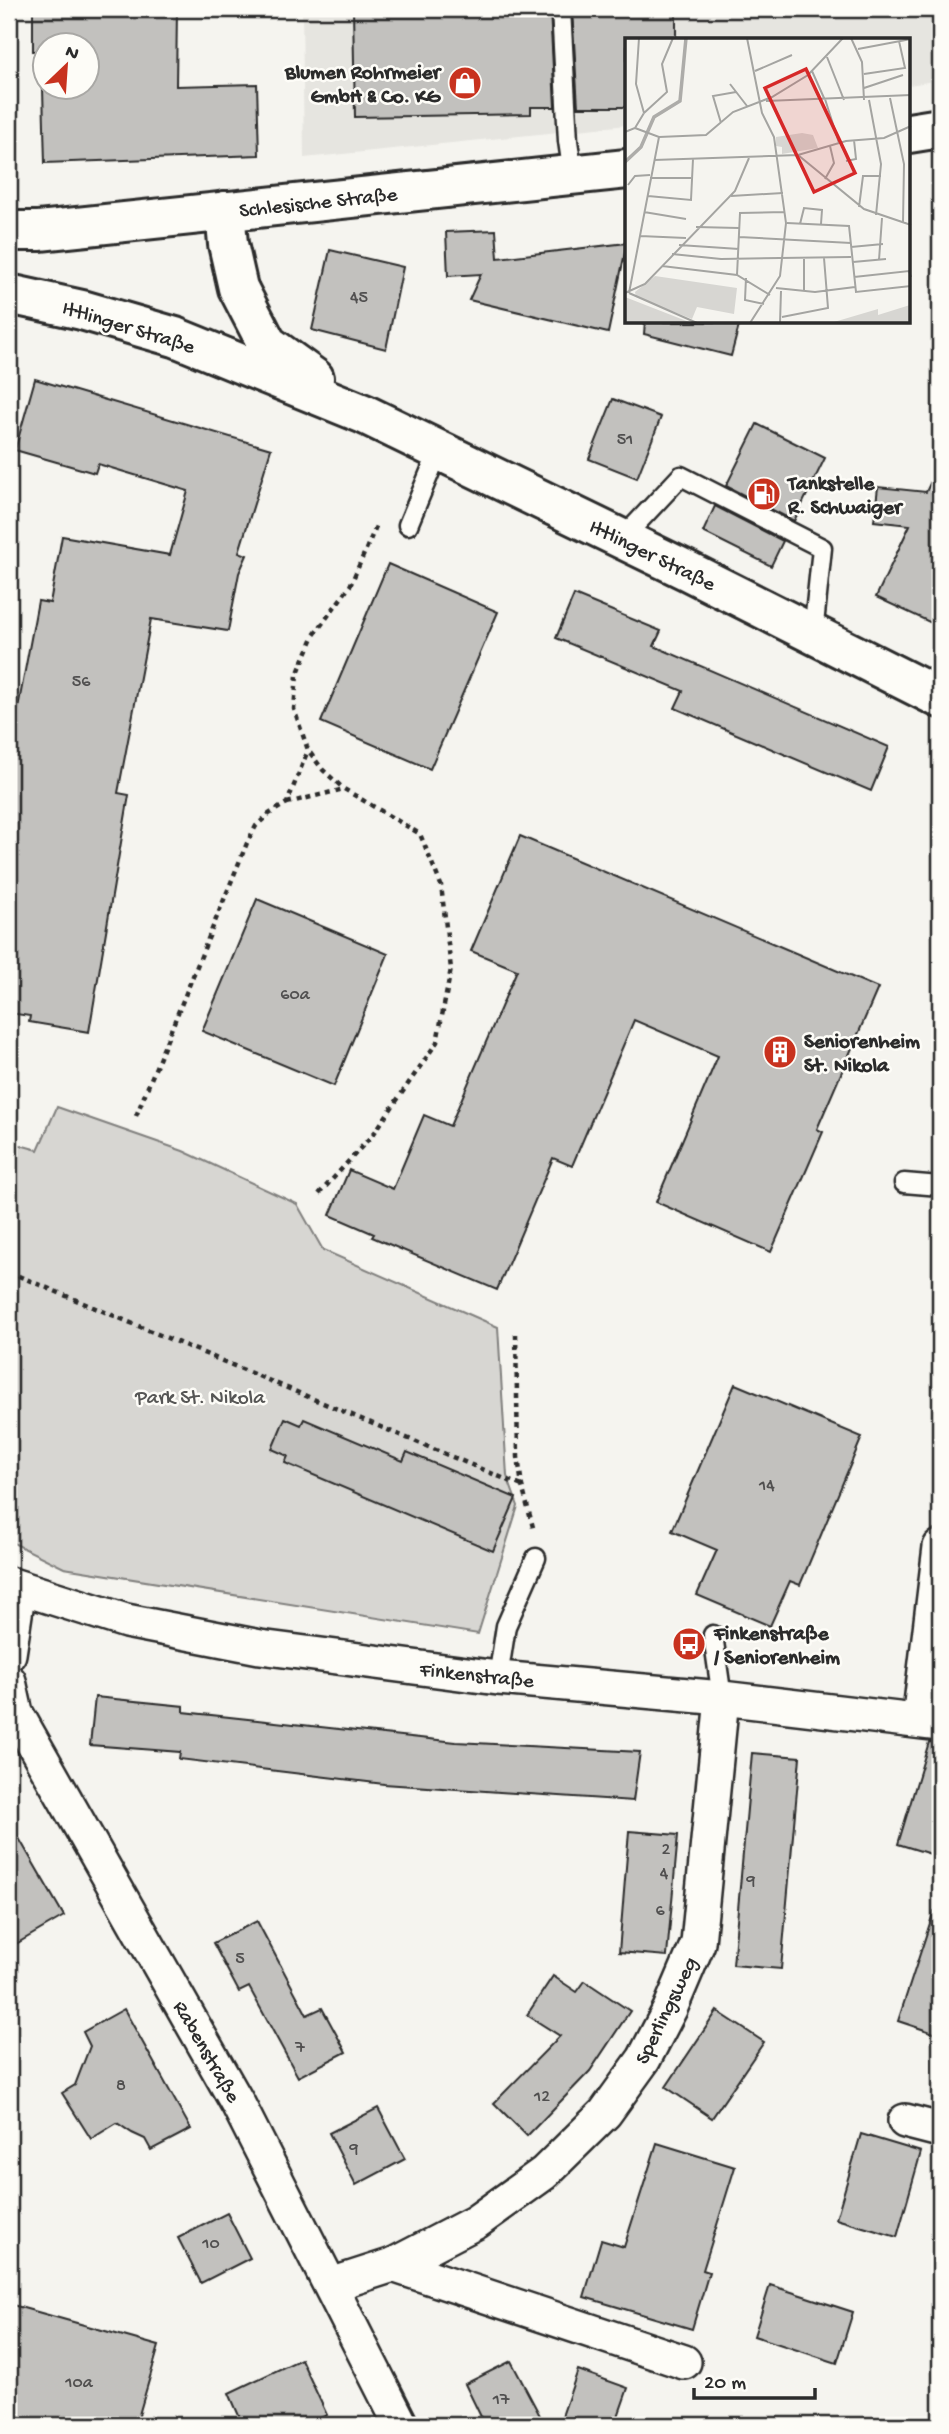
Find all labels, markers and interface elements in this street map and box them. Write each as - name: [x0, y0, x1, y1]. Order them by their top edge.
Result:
- north arrow: [32, 32, 102, 102]
- inset map: [625, 38, 911, 324]
- text: N: [61, 41, 82, 67]
- place label: Blumen Rohrmeier GmbH & Co. KG: [284, 62, 443, 111]
- shop icon: Blumen Rohrmeier GmbH & Co. KG: [446, 64, 484, 102]
- street label: Schlesische Straße: [238, 184, 400, 225]
- house number: 45: [350, 288, 368, 309]
- street label: Ittlinger Straße: [59, 297, 199, 362]
- house number: 51: [617, 430, 633, 451]
- place label: Tankstelle R. Schwaiger: [786, 473, 904, 522]
- fuel station icon: Tankstelle R. Schwaiger: [745, 475, 783, 513]
- street label: Ittlinger Straße: [584, 516, 720, 599]
- house number: 56: [72, 672, 91, 693]
- house number: 60a: [280, 985, 311, 1006]
- place label: Seniorenheim St. Nikola: [804, 1031, 920, 1080]
- building icon: Seniorenheim St. Nikola: [761, 1033, 799, 1071]
- park label: Park St. Nikola: [134, 1387, 266, 1412]
- house number: 14: [758, 1476, 775, 1497]
- place label: Finkenstraße / Seniorenheim: [713, 1623, 840, 1672]
- bus stop icon: Finkenstraße / Seniorenheim: [670, 1625, 708, 1663]
- street label: Finkenstraße: [417, 1659, 536, 1696]
- house number: 2: [662, 1840, 671, 1861]
- house number: 4: [660, 1864, 669, 1885]
- house number: 9: [745, 1871, 756, 1892]
- house number: 6: [655, 1901, 665, 1922]
- house number: 5: [235, 1949, 245, 1970]
- street label: Sperlingsweg: [631, 1954, 705, 2069]
- street label: Rabenstraße: [166, 1997, 245, 2109]
- house number: 7: [294, 2038, 305, 2059]
- house number: 8: [116, 2076, 126, 2097]
- house number: 12: [533, 2087, 550, 2108]
- house number: 9: [348, 2139, 359, 2160]
- house number: 10: [201, 2234, 220, 2255]
- scale bar: [694, 2357, 814, 2401]
- text: 20 m: [704, 2372, 746, 2397]
- house number: 10a: [64, 2373, 94, 2394]
- house number: 17: [492, 2390, 510, 2411]

